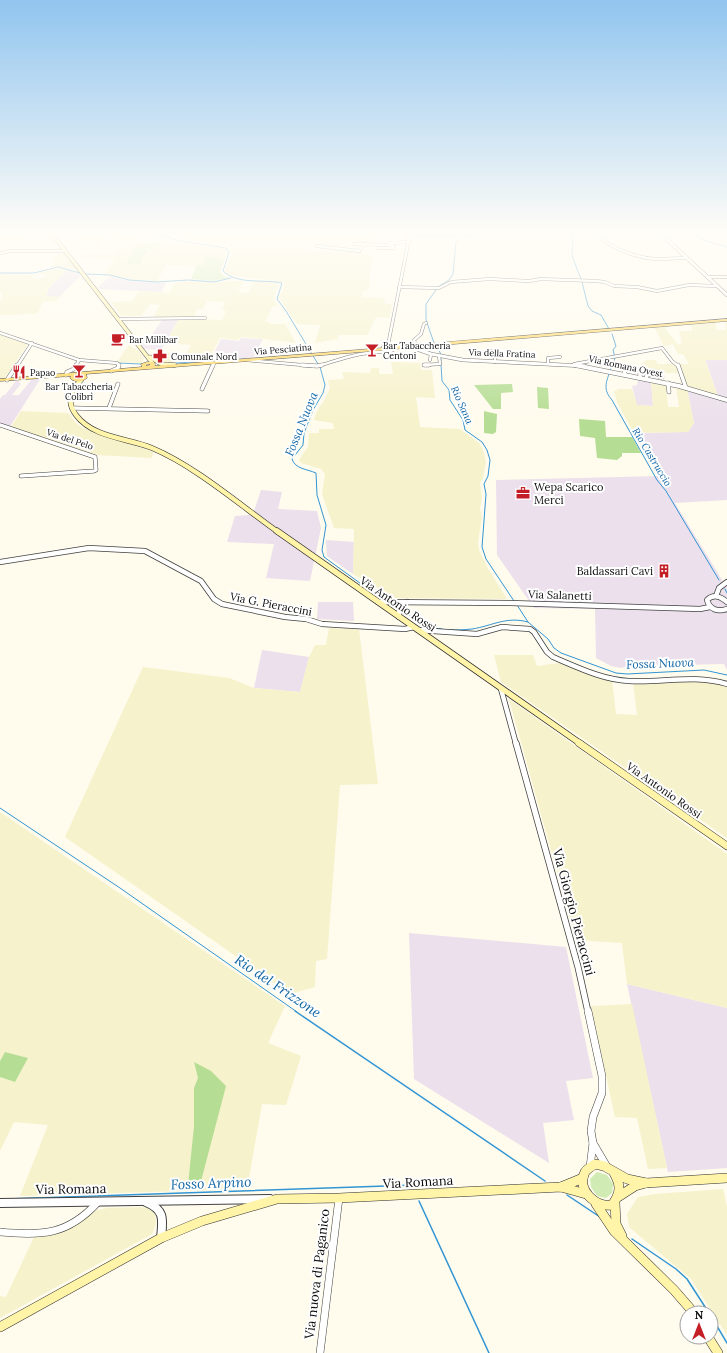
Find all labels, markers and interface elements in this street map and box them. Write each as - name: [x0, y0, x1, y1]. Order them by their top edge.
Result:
- cafe icon: Bar Millibar: [110, 331, 126, 347]
- place label: Bar Millibar: [129, 334, 178, 345]
- place label: Bar Tabaccheria Centoni: [383, 340, 451, 361]
- street label: Via Pesciatina: [253, 341, 313, 357]
- bar icon: Bar Tabaccheria Centoni: [364, 342, 380, 358]
- street label: Via della Fratina: [467, 346, 536, 360]
- pharmacy icon: Comunale Nord: [152, 348, 168, 364]
- place label: Comunale Nord: [171, 351, 238, 362]
- street label: Via Romana Ovest: [587, 353, 665, 379]
- bar icon: Bar Tabaccheria Colibrì: [71, 363, 87, 379]
- restaurant icon: Papao: [11, 364, 27, 380]
- place label: Papao: [30, 367, 55, 378]
- place label: Bar Tabaccheria Colibrì: [45, 381, 113, 402]
- water label: Rio Sana: [448, 384, 476, 426]
- water label: Fossa Nuova: [281, 389, 321, 458]
- water label: Rio Castruccio: [629, 425, 675, 489]
- street label: Via del Pelo: [44, 426, 95, 452]
- place label: Wepa Scarico Merci: [534, 480, 603, 507]
- office icon: Wepa Scarico Merci: [515, 485, 531, 501]
- building icon: Baldassari Cavi: [656, 563, 672, 579]
- place label: Baldassari Cavi: [577, 564, 653, 578]
- street label: Via Antonio Rossi: [357, 573, 439, 635]
- street label: Via Salanetti: [527, 587, 592, 603]
- street label: Via G. Pieraccini: [228, 589, 313, 619]
- water label: Fossa Nuova: [626, 654, 695, 672]
- street label: Via Antonio Rossi: [623, 758, 704, 821]
- street label: Via Giorgio Pieraccini: [549, 846, 599, 978]
- water label: Rio del Frizzone: [231, 950, 325, 1022]
- street label: Via Romana: [381, 1172, 454, 1192]
- water label: Fosso Arpino: [170, 1173, 252, 1193]
- street label: Via Romana: [35, 1180, 107, 1198]
- street label: Via nuova di Paganico: [300, 1208, 333, 1341]
- north arrow: [679, 1305, 719, 1345]
- text: N: [695, 1308, 704, 1322]

